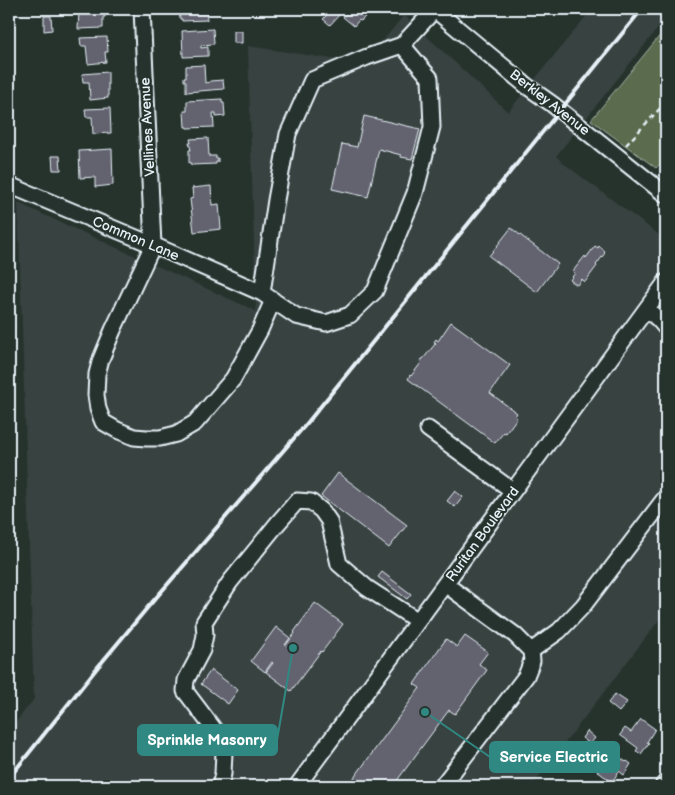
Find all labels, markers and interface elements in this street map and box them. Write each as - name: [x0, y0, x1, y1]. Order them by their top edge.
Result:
- street label: Berkley Avenue: [506, 66, 593, 139]
- street label: Vellines Avenue: [136, 77, 159, 177]
- street label: Common Lane: [90, 213, 182, 264]
- street label: Ruritan Boulevard: [442, 483, 523, 585]
- callout: Sprinkle Masonry: [138, 725, 277, 755]
- text: Sprinkle Masonry: [147, 731, 267, 750]
- callout: Service Electric: [490, 742, 619, 772]
- text: Service Electric: [500, 748, 608, 767]

